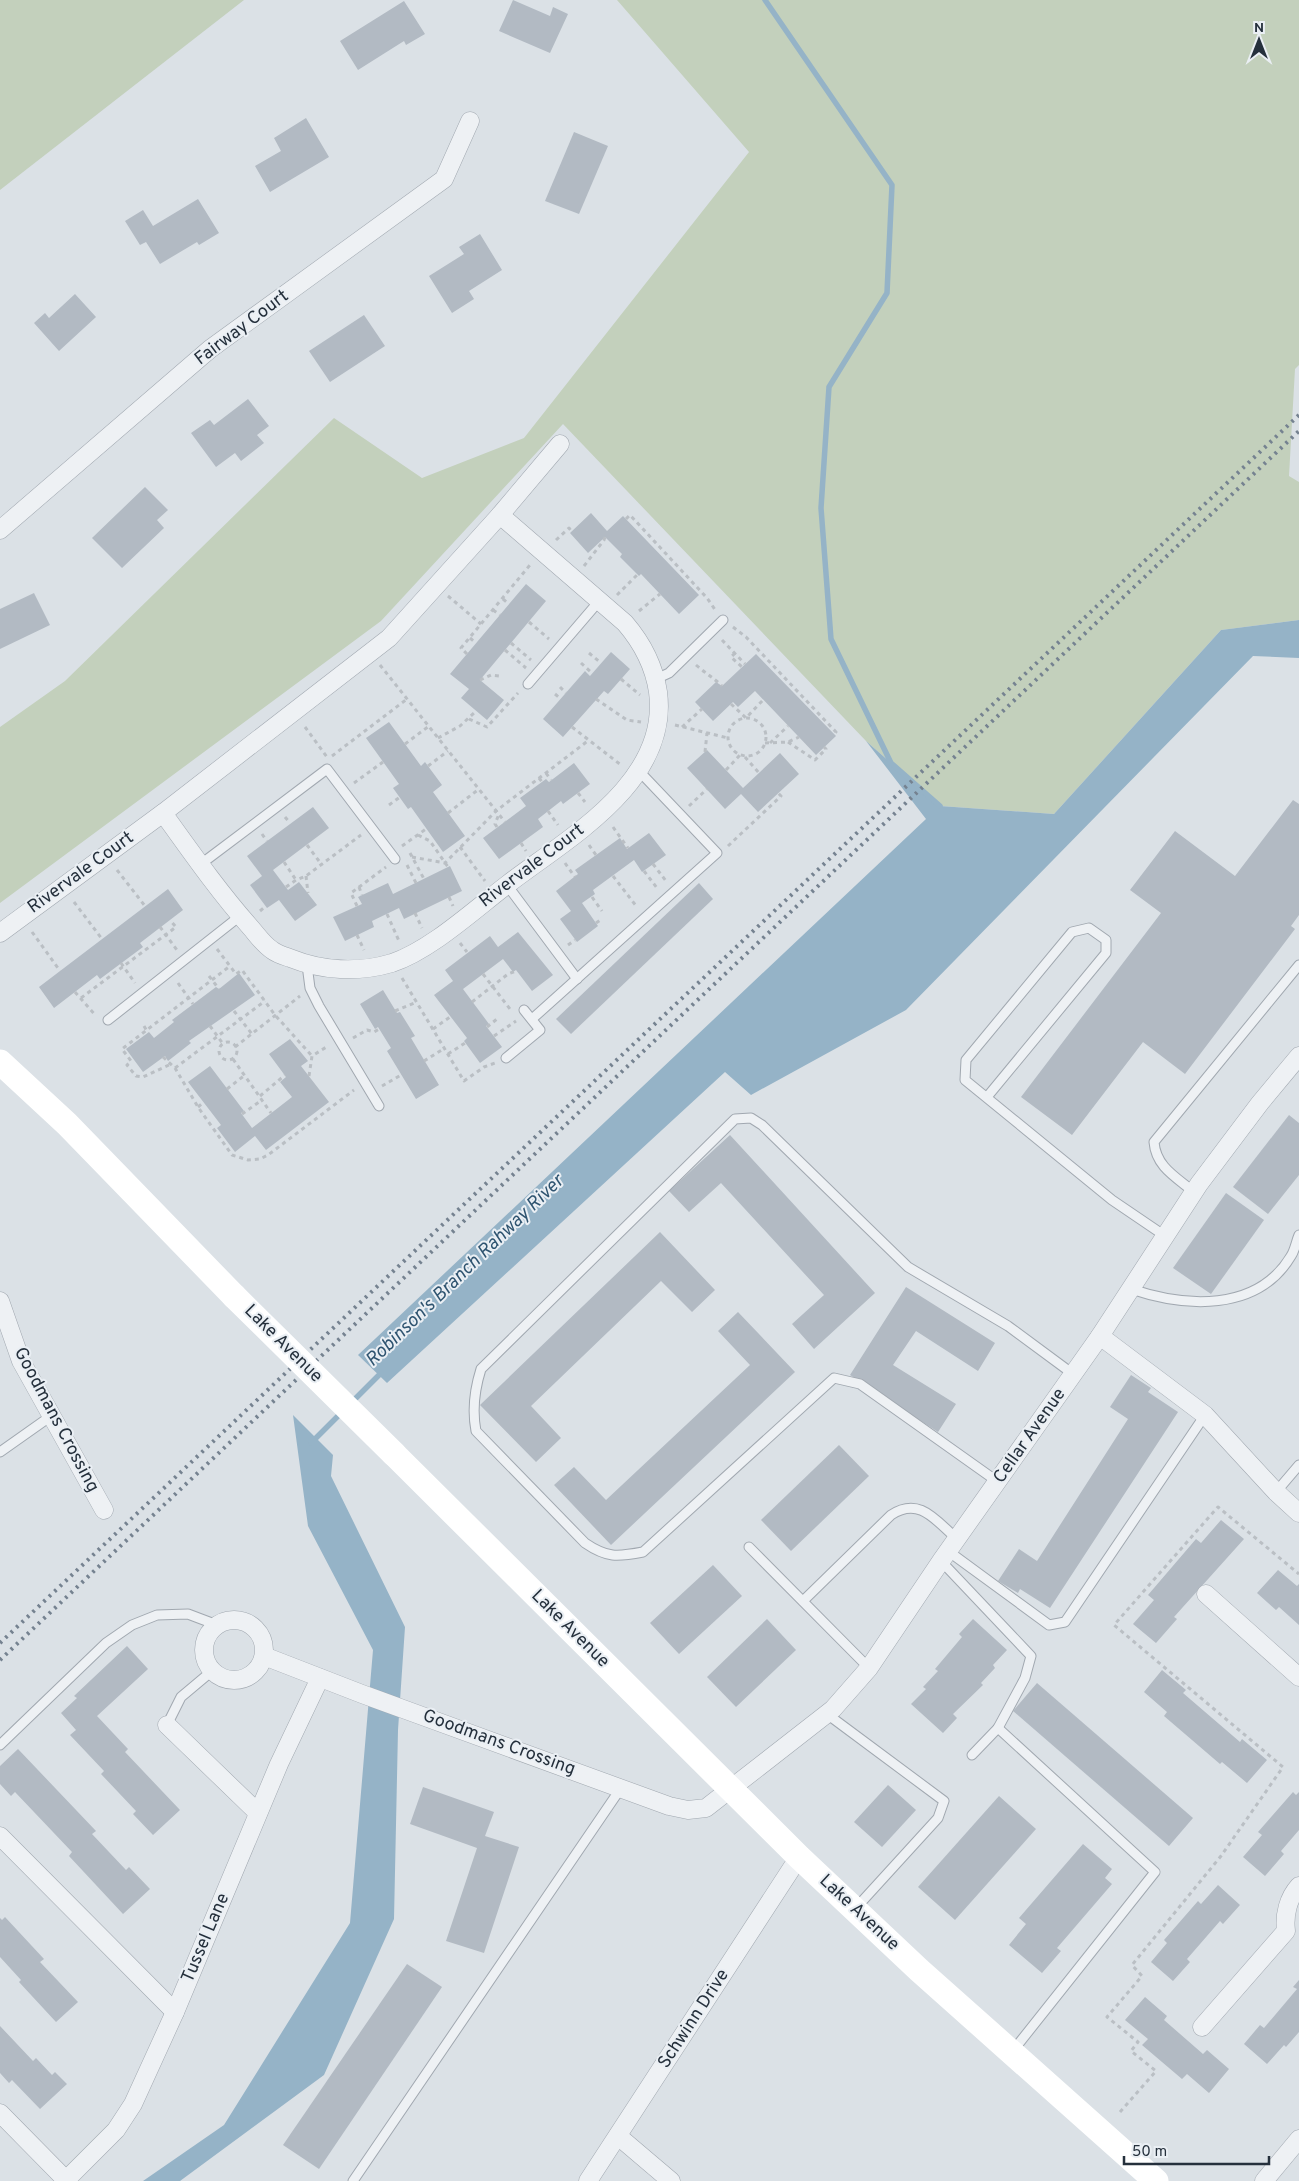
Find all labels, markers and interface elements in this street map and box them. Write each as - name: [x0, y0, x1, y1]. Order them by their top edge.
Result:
- north arrow: [1234, 15, 1284, 65]
- text: N: [1254, 20, 1264, 37]
- street label: Fairway Court: [190, 285, 294, 371]
- street label: Rivervale Court: [475, 819, 589, 913]
- street label: Rivervale Court: [23, 827, 139, 919]
- water label: Robinson's Branch Rahway River: [361, 1169, 571, 1372]
- street label: Lake Avenue: [239, 1300, 327, 1388]
- street label: Goodmans Crossing: [8, 1343, 104, 1497]
- street label: Cellar Avenue: [989, 1384, 1071, 1488]
- street label: Lake Avenue: [526, 1585, 614, 1673]
- street label: Goodmans Crossing: [419, 1705, 579, 1781]
- street label: Lake Avenue: [814, 1870, 904, 1956]
- street label: Tussel Lane: [177, 1890, 235, 1986]
- street label: Schwinn Drive: [653, 1965, 735, 2073]
- scale bar: [1124, 2134, 1269, 2166]
- text: 50 m: [1132, 2143, 1167, 2162]

